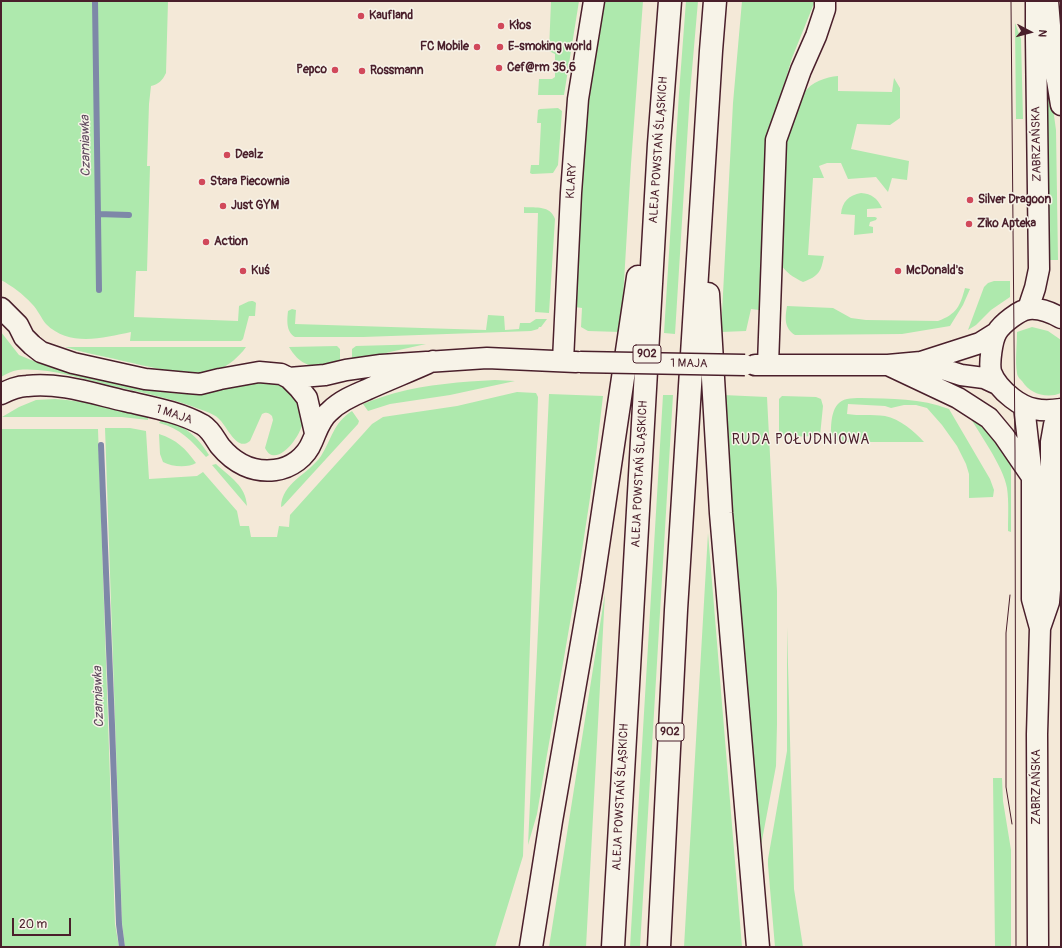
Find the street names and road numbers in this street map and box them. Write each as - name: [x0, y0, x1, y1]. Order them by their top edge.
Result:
- street label: ALEJA POWSTAŃ ŚLĄSKICH: [647, 76, 671, 224]
- street label: ZABRZAŃSKA: [1029, 106, 1045, 182]
- street label: KLARY: [564, 163, 580, 199]
- road number: 902: [633, 345, 661, 363]
- street label: 1 MAJA: [670, 356, 708, 372]
- street label: ALEJA POWSTAŃ ŚLĄSKICH: [629, 400, 651, 548]
- street label: 1 MAJA: [154, 402, 194, 428]
- street label: ALEJA POWSTAŃ ŚLĄSKICH: [610, 723, 632, 871]
- road number: 902: [656, 723, 684, 741]
- street label: ZABRZAŃSKA: [1030, 749, 1044, 825]

